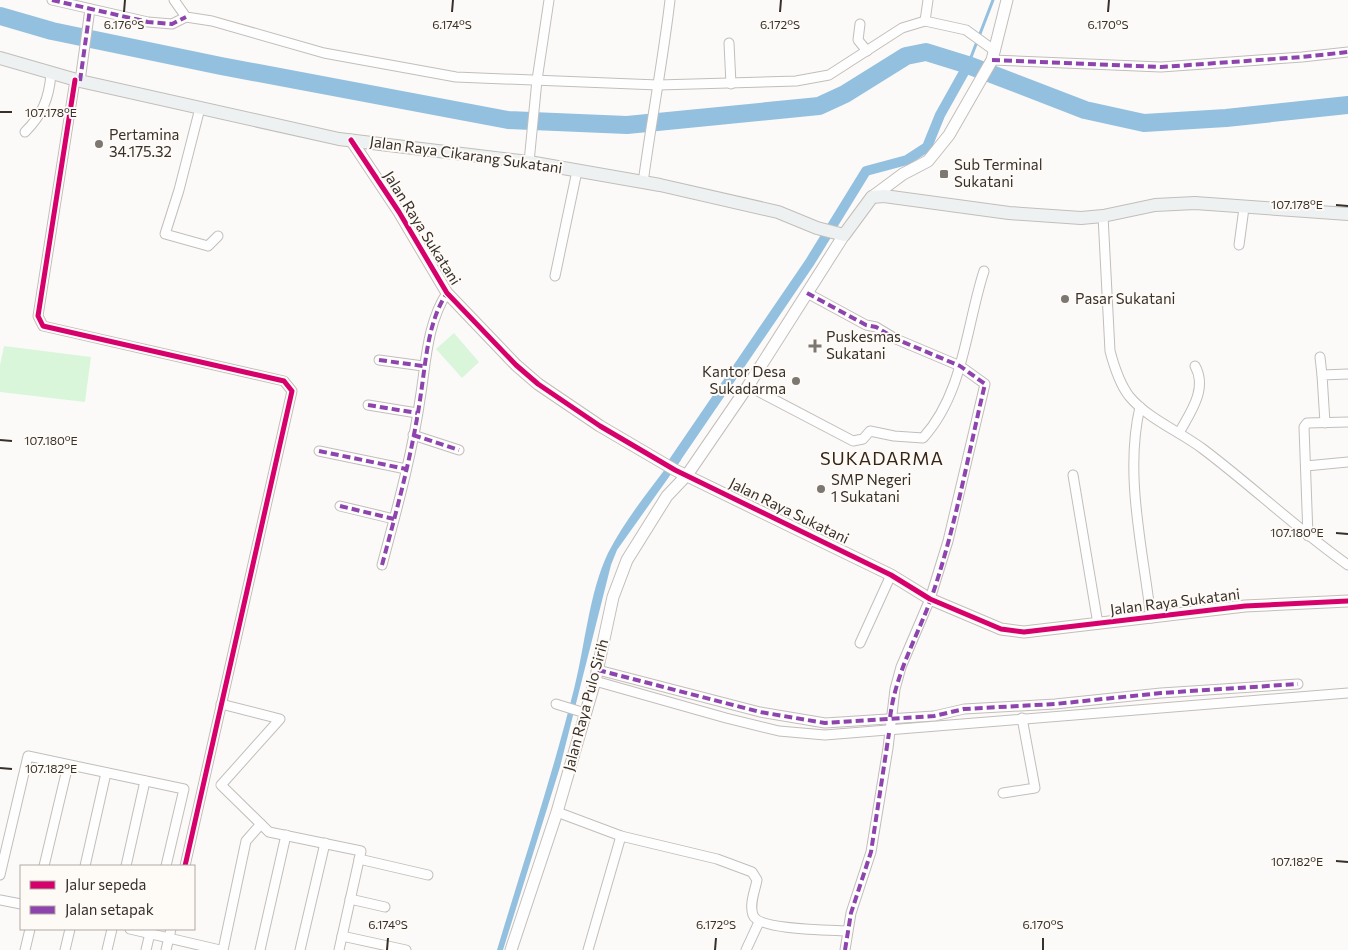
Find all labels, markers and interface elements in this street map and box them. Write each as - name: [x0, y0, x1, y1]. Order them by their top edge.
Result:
- text: 6.176°S: [104, 17, 144, 31]
- text: 6.174°S: [432, 17, 472, 31]
- text: 6.172°S: [760, 17, 800, 31]
- text: 6.170°S: [1088, 17, 1128, 31]
- text: 107.178°E: [25, 105, 77, 119]
- place label: Pertamina 34.175.32: [109, 125, 179, 160]
- street label: Jalan Raya Cikarang Sukatani: [369, 132, 564, 176]
- marker: Pertamina 34.175.32: [93, 138, 105, 150]
- place label: Sub Terminal Sukatani: [954, 155, 1042, 190]
- street label: Jalan Raya Sukatani: [381, 167, 465, 288]
- marker: Sub Terminal Sukatani: [938, 168, 950, 180]
- text: 107.178°E: [1271, 197, 1323, 211]
- place label: Pasar Sukatani: [1075, 289, 1175, 307]
- marker: Pasar Sukatani: [1059, 293, 1071, 305]
- place label: Puskesmas Sukatani: [826, 327, 901, 362]
- marker: Puskesmas Sukatani: [808, 339, 822, 353]
- place label: Kantor Desa Sukadarma: [702, 362, 786, 397]
- marker: Kantor Desa Sukadarma: [790, 375, 802, 387]
- text: 107.180°E: [24, 433, 78, 447]
- district label: SUKADARMA: [820, 447, 944, 469]
- place label: SMP Negeri 1 Sukatani: [831, 470, 911, 505]
- street label: Jalan Raya Sukatani: [727, 473, 852, 547]
- marker: SMP Negeri 1 Sukatani: [815, 483, 827, 495]
- text: 107.180°E: [1270, 525, 1324, 539]
- street label: Jalan Raya Sukatani: [1109, 584, 1241, 618]
- street label: Jalan Raya Pulo Sirih: [559, 637, 611, 773]
- text: 107.182°E: [25, 761, 77, 775]
- text: 107.182°E: [1271, 854, 1323, 868]
- legend: [20, 865, 195, 930]
- text: Jalur sepeda: [65, 875, 146, 893]
- text: Jalan setapak: [65, 900, 154, 918]
- text: 6.174°S: [368, 917, 408, 931]
- text: 6.172°S: [696, 917, 736, 931]
- text: 6.170°S: [1023, 917, 1063, 931]

